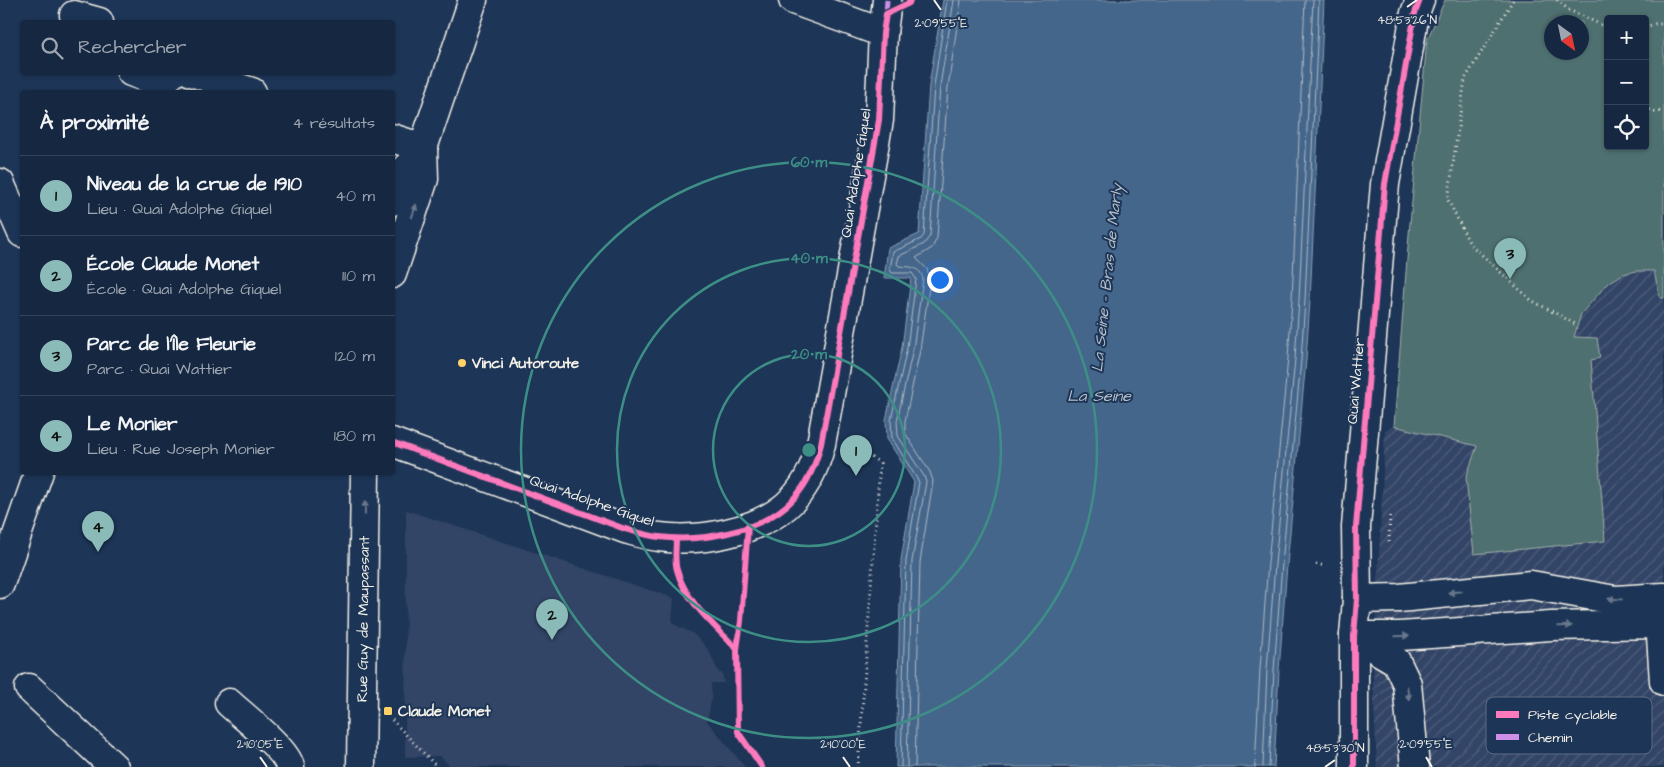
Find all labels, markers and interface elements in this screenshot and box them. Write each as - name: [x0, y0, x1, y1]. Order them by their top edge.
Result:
- text: 48°53'26"N: [1377, 12, 1437, 29]
- text: 2°09'55"E: [915, 15, 967, 32]
- north arrow: [1544, 15, 1589, 60]
- map controls: [1604, 15, 1649, 150]
- button: +: [1604, 15, 1649, 60]
- search box: [20, 20, 395, 75]
- icon: search: [38, 34, 66, 62]
- text: Rechercher: [78, 34, 186, 61]
- button: −: [1604, 60, 1649, 105]
- button: locate: [1604, 105, 1649, 150]
- street label: Quai Adolphe Giquel: [835, 107, 877, 239]
- text: À proximité: [40, 108, 149, 137]
- text: 4 résultats: [292, 112, 375, 134]
- text: 60 m: [791, 152, 828, 173]
- text: Niveau de la crue de 1910: [87, 171, 302, 198]
- water label: La Seine - Bras de Marly: [1086, 181, 1129, 373]
- text: 1: [55, 185, 57, 207]
- text: 40 m: [335, 185, 375, 207]
- text: Lieu · Quai Adolphe Giquel: [87, 198, 272, 220]
- one-way arrow: [410, 203, 418, 218]
- pin: 3: [1494, 238, 1526, 279]
- text: 40 m: [790, 248, 828, 269]
- text: École Claude Monet: [87, 251, 259, 278]
- text: 2: [51, 265, 61, 287]
- text: 110 m: [342, 265, 375, 287]
- your location: [927, 267, 953, 293]
- text: École · Quai Adolphe Giquel: [87, 278, 281, 300]
- text: Parc de l'Île Fleurie: [87, 331, 256, 358]
- street label: Quai Wattier: [1342, 337, 1370, 425]
- text: 20 m: [790, 344, 827, 365]
- text: 3: [52, 345, 60, 367]
- text: 120 m: [335, 345, 375, 367]
- place label: Vinci Autoroute: [471, 353, 579, 374]
- marker: Vinci Autoroute: [456, 357, 468, 369]
- text: Parc · Quai Wattier: [87, 358, 232, 380]
- water label: La Seine: [1067, 385, 1132, 407]
- text: Le Monier: [87, 411, 178, 438]
- text: 4: [51, 425, 61, 447]
- text: 180 m: [334, 425, 375, 447]
- pin: 1: [840, 435, 872, 476]
- text: Lieu · Rue Joseph Monier: [87, 438, 274, 460]
- centre of rings: [800, 441, 818, 459]
- street label: Quai Adolphe Giquel: [527, 470, 657, 532]
- one-way arrow: [361, 500, 369, 516]
- pin: 4: [82, 511, 114, 552]
- street label: Rue Guy de Maupassant: [351, 536, 375, 702]
- one-way arrow: [1446, 588, 1462, 596]
- one-way arrow: [1607, 595, 1623, 603]
- pin: 2: [536, 599, 568, 640]
- one-way arrow: [1557, 622, 1573, 630]
- one-way arrow: [1395, 631, 1411, 639]
- one-way arrow: [1404, 685, 1412, 701]
- legend: [1486, 697, 1652, 754]
- place label: Claude Monet: [398, 701, 491, 722]
- marker: Claude Monet: [382, 705, 394, 717]
- text: Piste cyclable: [1528, 705, 1618, 725]
- text: Chemin: [1528, 728, 1572, 748]
- text: 2°10'05"E: [237, 736, 283, 753]
- text: 2°10'00"E: [820, 736, 866, 753]
- text: 2°09'55"E: [1400, 736, 1452, 753]
- text: 48°53'30"N: [1305, 740, 1365, 757]

